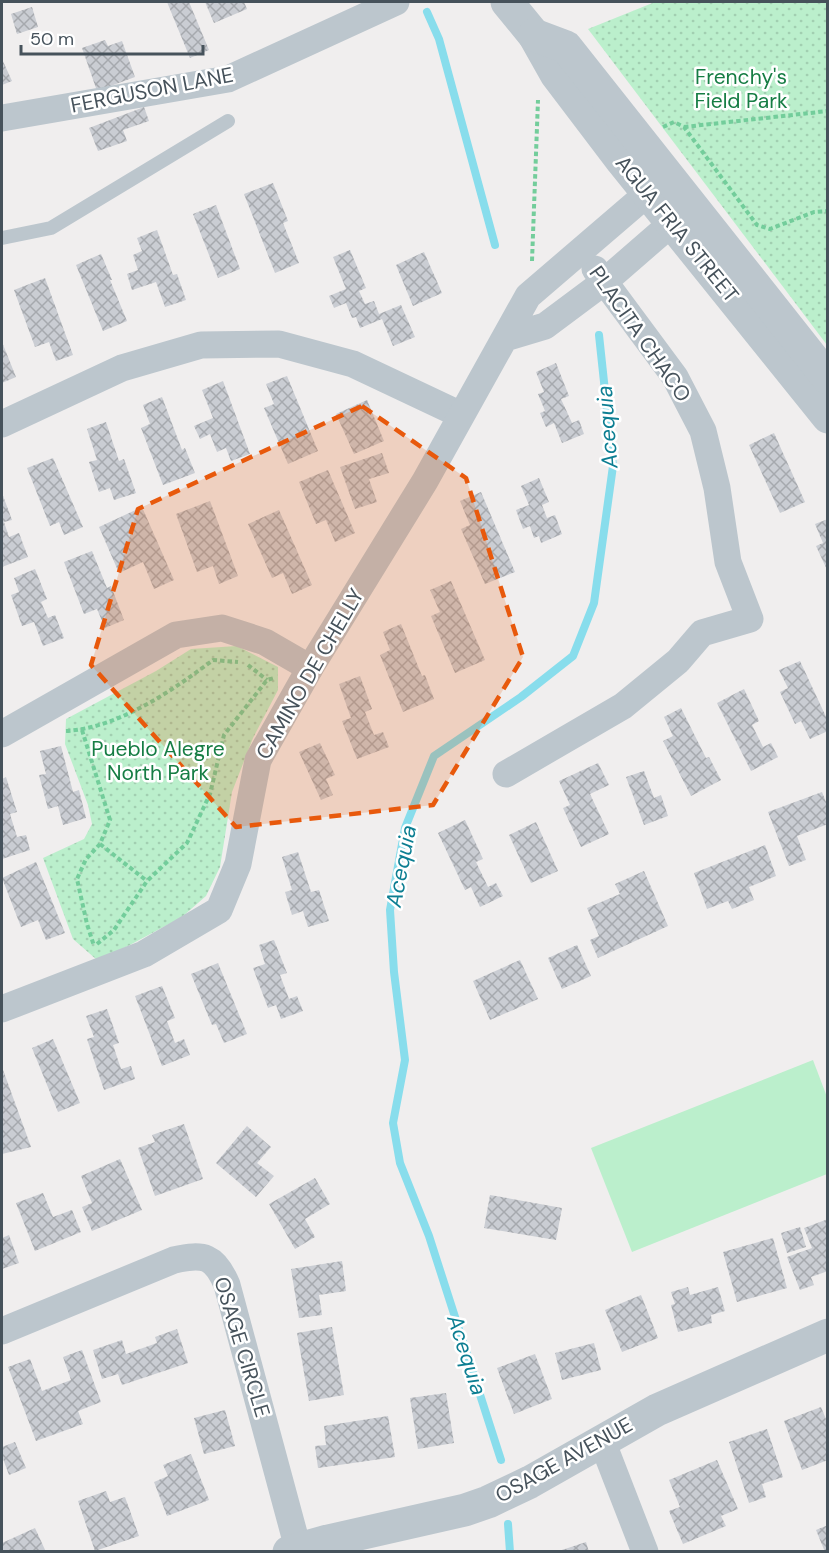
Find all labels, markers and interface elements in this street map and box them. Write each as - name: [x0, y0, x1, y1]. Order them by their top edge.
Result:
- scale bar: [21, 18, 202, 56]
- text: 50 m: [30, 27, 74, 51]
- street label: FERGUSON LANE: [68, 60, 236, 120]
- park label: Frenchy's Field Park: [694, 63, 788, 115]
- street label: AGUA FRIA STREET: [609, 150, 745, 308]
- street label: PLACITA CHACO: [583, 261, 697, 407]
- water label: Acequia: [590, 384, 624, 471]
- street label: CAMINO DE CHELLY: [250, 583, 370, 765]
- park label: Pueblo Alegre North Park: [91, 735, 225, 787]
- water label: Acequia: [379, 822, 423, 911]
- street label: OSAGE CIRCLE: [207, 1273, 277, 1421]
- water label: Acequia: [440, 1310, 494, 1399]
- street label: OSAGE AVENUE: [490, 1411, 638, 1509]

